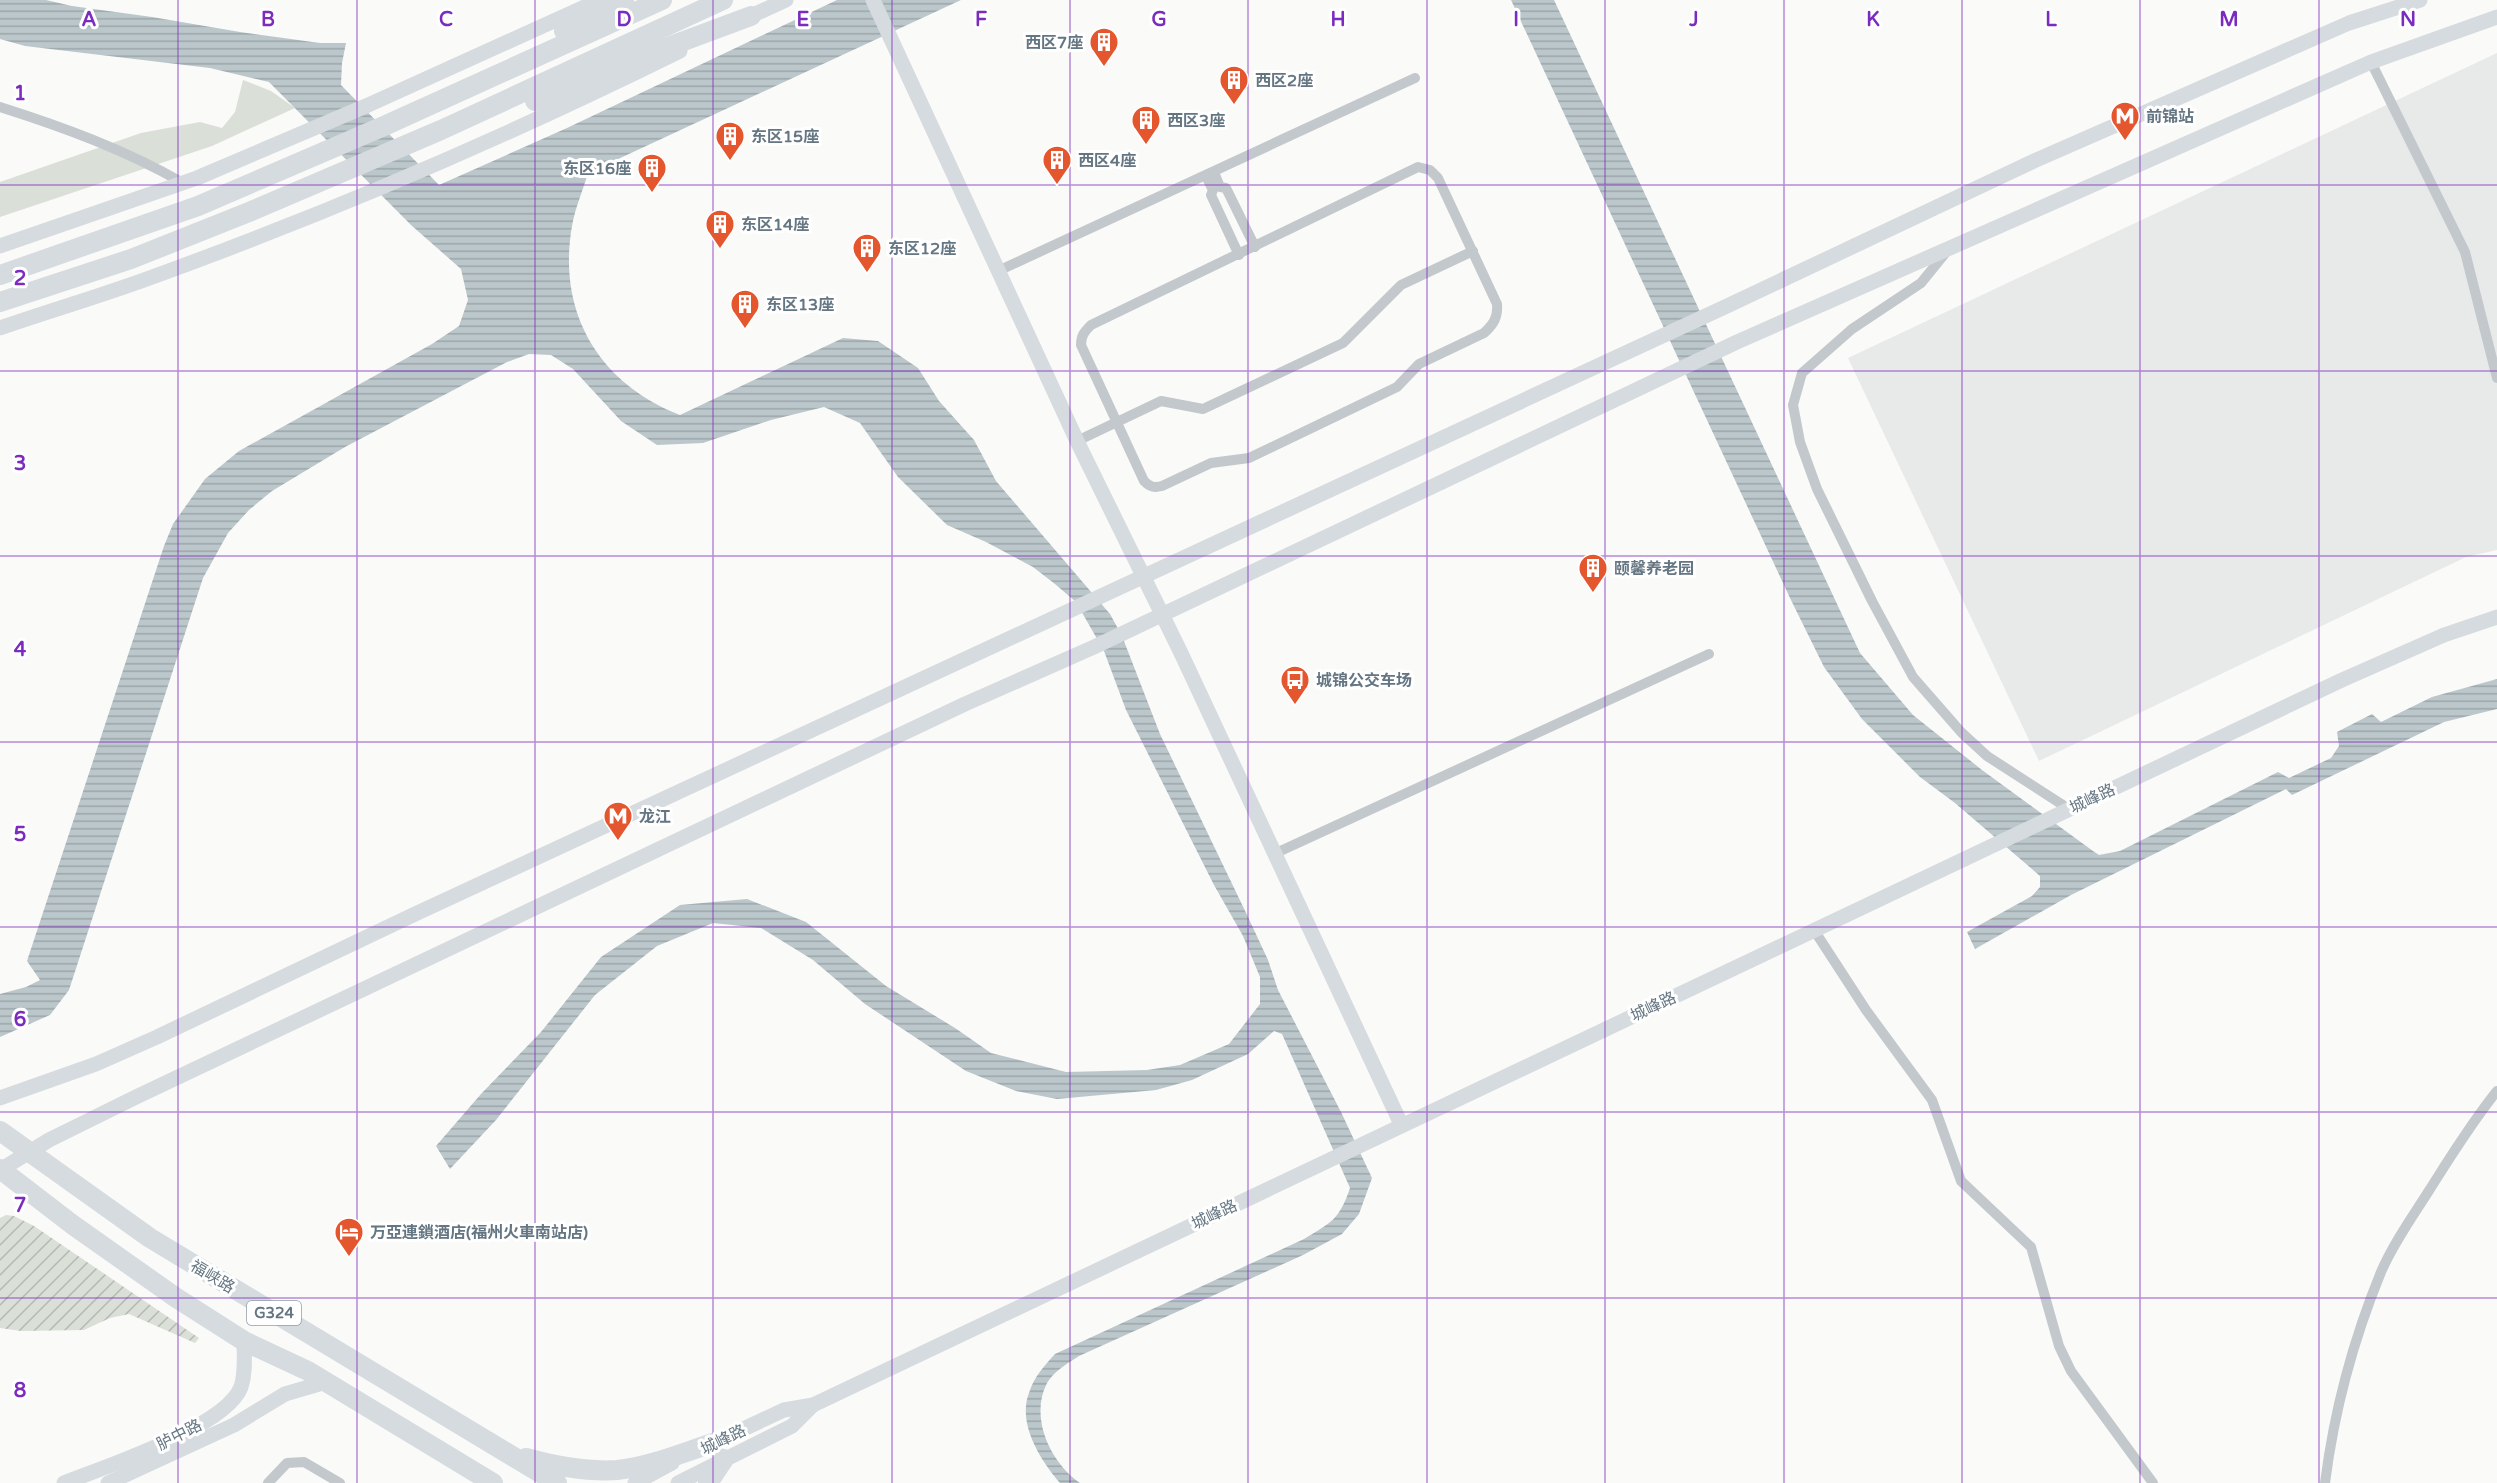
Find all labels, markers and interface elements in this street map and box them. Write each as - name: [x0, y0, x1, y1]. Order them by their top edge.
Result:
- text: A: [82, 8, 97, 32]
- text: B: [261, 8, 275, 32]
- text: C: [439, 8, 453, 32]
- text: D: [616, 8, 632, 32]
- text: E: [797, 8, 810, 32]
- text: F: [975, 8, 987, 32]
- text: G: [1151, 8, 1167, 32]
- text: H: [1330, 8, 1346, 32]
- text: I: [1513, 8, 1519, 32]
- text: J: [1688, 8, 1699, 32]
- text: K: [1866, 8, 1880, 32]
- text: L: [2045, 8, 2057, 32]
- text: M: [2219, 8, 2239, 32]
- text: N: [2400, 8, 2416, 32]
- building icon: 西区7座: [1088, 26, 1120, 68]
- place label: 西区7座: [1025, 33, 1083, 53]
- building icon: 西区2座: [1218, 64, 1250, 106]
- place label: 西区2座: [1255, 71, 1313, 91]
- text: 1: [14, 82, 26, 106]
- metro station icon: 前锦站: [2109, 100, 2141, 142]
- building icon: 西区3座: [1130, 104, 1162, 146]
- place label: 前锦站: [2146, 107, 2194, 127]
- place label: 西区3座: [1167, 111, 1225, 131]
- building icon: 东区15座: [714, 120, 746, 162]
- place label: 东区15座: [751, 127, 819, 147]
- building icon: 西区4座: [1041, 144, 1073, 186]
- place label: 西区4座: [1078, 151, 1136, 171]
- building icon: 东区16座: [636, 152, 668, 194]
- place label: 东区16座: [563, 159, 631, 179]
- building icon: 东区14座: [704, 208, 736, 250]
- place label: 东区14座: [741, 215, 809, 235]
- building icon: 东区12座: [851, 232, 883, 274]
- place label: 东区12座: [888, 239, 956, 259]
- text: 2: [14, 267, 26, 291]
- building icon: 东区13座: [729, 288, 761, 330]
- place label: 东区13座: [766, 295, 834, 315]
- text: 3: [14, 452, 26, 476]
- building icon: 颐馨养老园: [1577, 552, 1609, 594]
- place label: 颐馨养老园: [1614, 559, 1694, 579]
- text: 4: [14, 638, 27, 662]
- bus stop icon: 城锦公交车场: [1279, 664, 1311, 706]
- place label: 城锦公交车场: [1316, 671, 1412, 691]
- street label: 城峰路: [2066, 780, 2118, 818]
- metro station icon: 龙江: [602, 800, 634, 842]
- place label: 龙江: [639, 807, 671, 827]
- text: 5: [14, 823, 26, 847]
- street label: 城峰路: [1627, 988, 1679, 1026]
- text: 6: [14, 1008, 26, 1032]
- text: 7: [14, 1194, 26, 1218]
- street label: 城峰路: [1188, 1196, 1240, 1234]
- hotel icon: 万亞連鎖酒店(福州火車南站店): [333, 1216, 365, 1258]
- place label: 万亞連鎖酒店(福州火車南站店): [370, 1223, 588, 1243]
- street label: 福峡路: [187, 1256, 238, 1298]
- road number: G324: [247, 1301, 301, 1325]
- text: 8: [14, 1379, 26, 1403]
- street label: 胪中路: [154, 1415, 205, 1455]
- street label: 城峰路: [697, 1420, 749, 1459]

